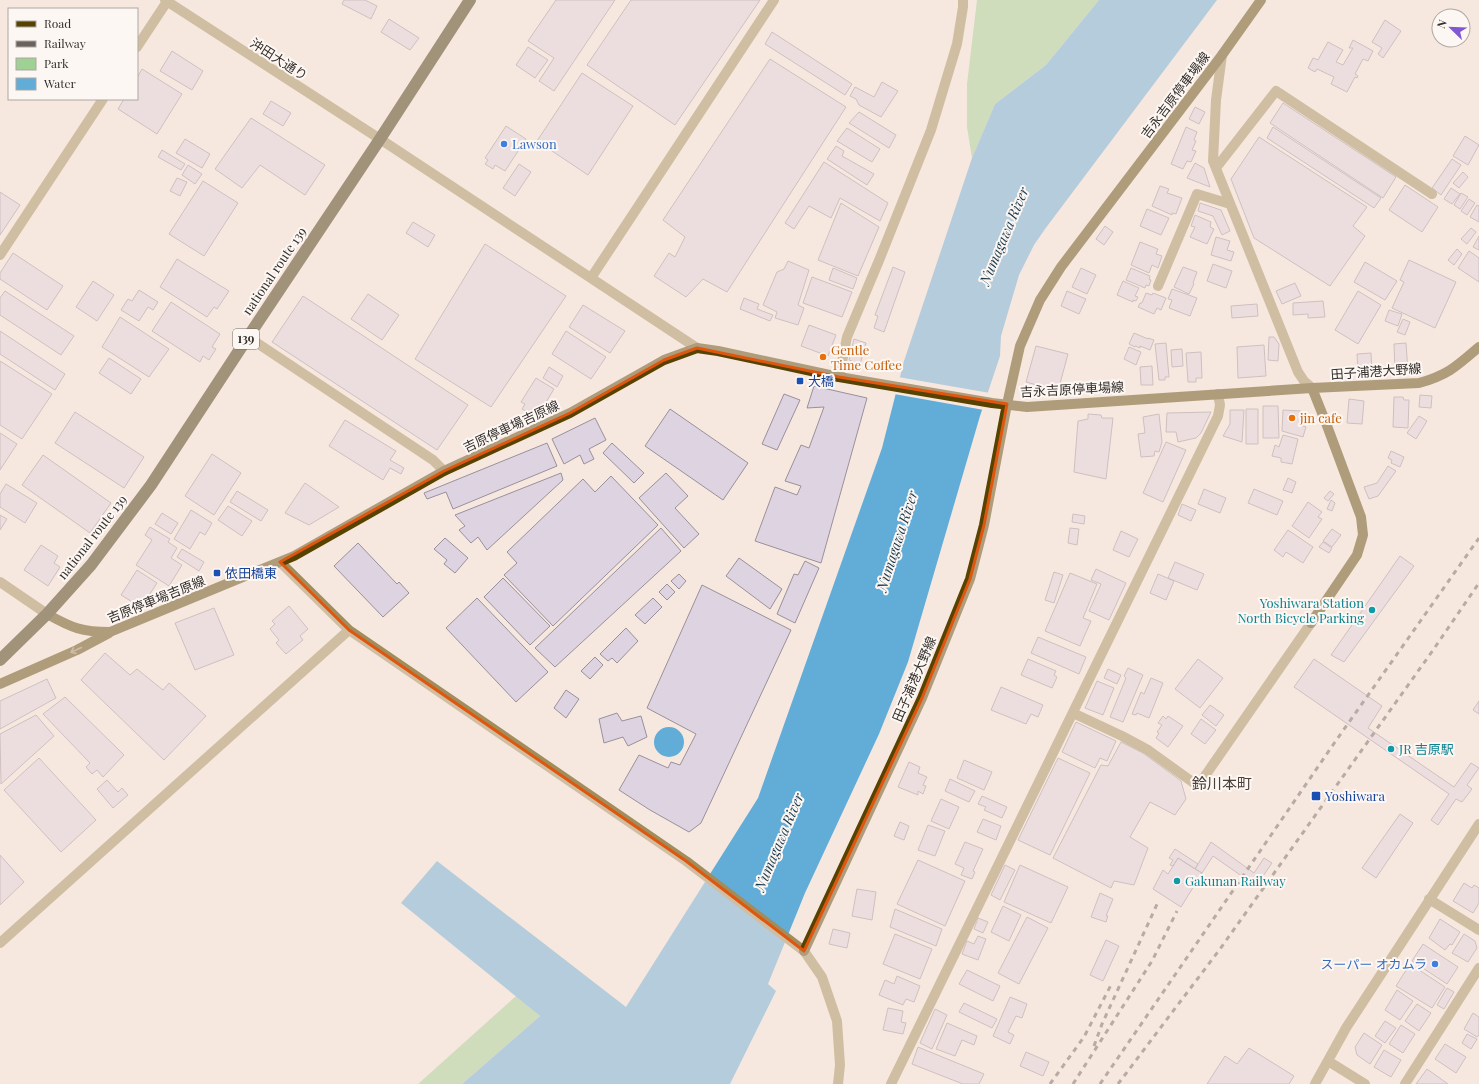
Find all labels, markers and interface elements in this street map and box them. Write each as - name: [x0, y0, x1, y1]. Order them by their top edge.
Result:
- legend: [8, 8, 138, 100]
- north arrow: [1431, 8, 1471, 48]
- text: Road: [44, 15, 71, 31]
- text: N: [1433, 17, 1450, 30]
- street label: 沖田大通り: [247, 34, 311, 83]
- text: Railway: [44, 35, 86, 51]
- street label: 吉永吉原停車場線: [1137, 48, 1213, 141]
- text: Park: [44, 55, 69, 71]
- text: Water: [43, 75, 77, 91]
- place label: Lawson: [512, 135, 557, 152]
- marker: Lawson: [499, 139, 509, 149]
- water label: Numagawa River: [974, 183, 1033, 289]
- street label: national route 139: [238, 223, 309, 318]
- road number: 139: [233, 329, 259, 349]
- place label: Gentle Time Coffee: [831, 341, 902, 373]
- marker: Gentle Time Coffee: [818, 352, 828, 362]
- street label: 田子浦港大野線: [1330, 359, 1422, 382]
- place label: 大橋: [808, 372, 834, 389]
- marker: 大橋: [795, 376, 805, 386]
- street label: 吉永吉原停車場線: [1020, 377, 1124, 400]
- street label: 吉原停車場吉原線: [460, 396, 562, 455]
- place label: jin cafe: [1299, 409, 1342, 426]
- marker: jin cafe: [1287, 413, 1297, 423]
- water label: Numagawa River: [871, 487, 922, 595]
- street label: national route 139: [53, 491, 130, 582]
- place label: 依田橋東: [225, 564, 277, 581]
- marker: 依田橋東: [212, 568, 222, 578]
- street label: 吉原停車場吉原線: [104, 571, 207, 626]
- place label: Yoshiwara Station North Bicycle Parking: [1237, 594, 1364, 626]
- marker: Yoshiwara Station North Bicycle Parking: [1367, 605, 1377, 615]
- street label: 田子浦港大野線: [888, 634, 939, 724]
- one-way arrow: [70, 647, 82, 654]
- place label: JR 吉原駅: [1398, 740, 1454, 757]
- marker: JR 吉原駅: [1386, 744, 1396, 754]
- district label: 鈴川本町: [1192, 773, 1252, 793]
- place label: Yoshiwara: [1324, 787, 1385, 804]
- water label: Numagawa River: [749, 789, 808, 895]
- marker: Yoshiwara: [1310, 790, 1322, 802]
- place label: Gakunan Railway: [1185, 872, 1286, 889]
- marker: Gakunan Railway: [1172, 876, 1182, 886]
- place label: スーパー オカムラ: [1321, 955, 1427, 972]
- marker: スーパー オカムラ: [1430, 959, 1440, 969]

